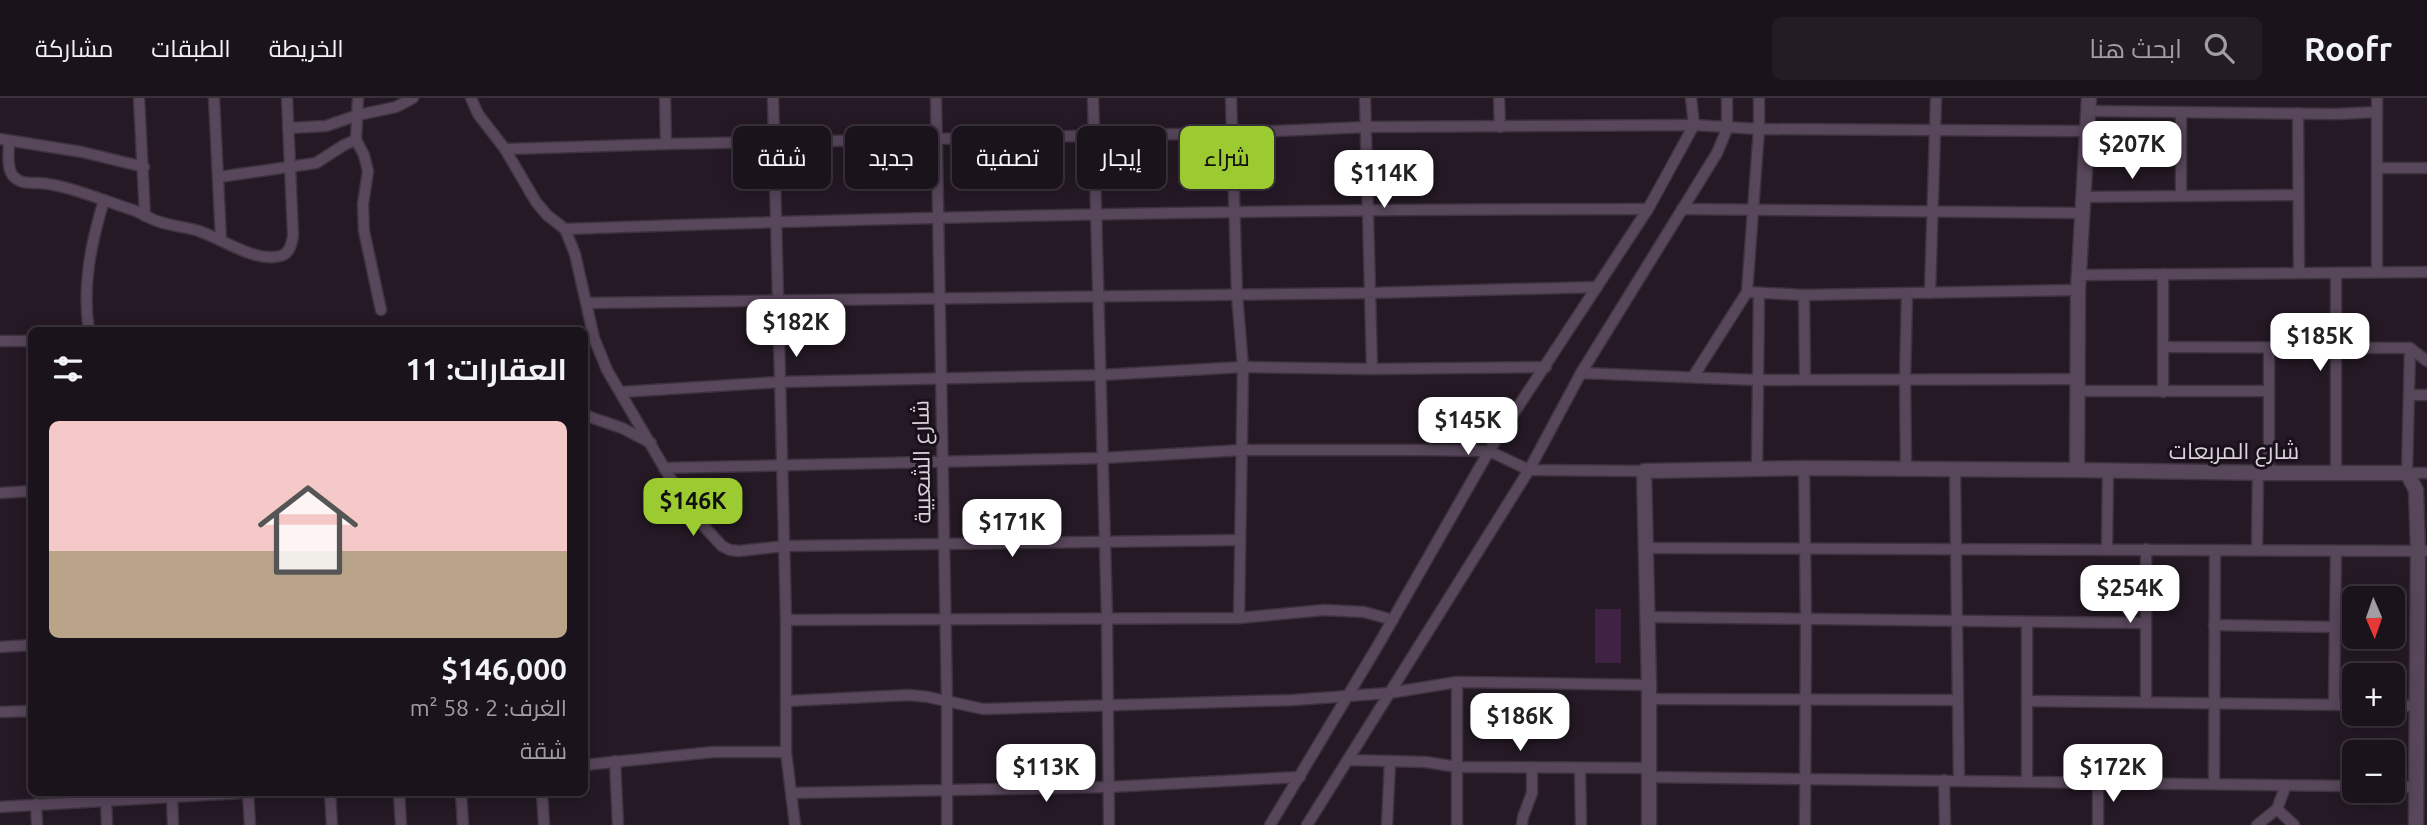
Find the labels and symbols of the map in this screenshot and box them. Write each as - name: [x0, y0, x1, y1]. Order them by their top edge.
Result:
- pin: $207K: [2083, 122, 2181, 181]
- pin: $114K: [1335, 150, 1433, 210]
- pin: $182K: [747, 300, 845, 359]
- pin: $185K: [2271, 314, 2369, 373]
- pin: $145K: [1419, 398, 1517, 457]
- street label: شارع الشعبية: [907, 400, 939, 524]
- street label: شارع المربعات: [2169, 438, 2299, 467]
- pin: $146K: [644, 478, 742, 538]
- pin: $171K: [963, 500, 1061, 559]
- pin: $254K: [2081, 566, 2179, 625]
- north arrow: [2342, 586, 2404, 649]
- pin: $186K: [1471, 694, 1569, 753]
- pin: $113K: [997, 744, 1095, 804]
- pin: $172K: [2064, 744, 2162, 804]

